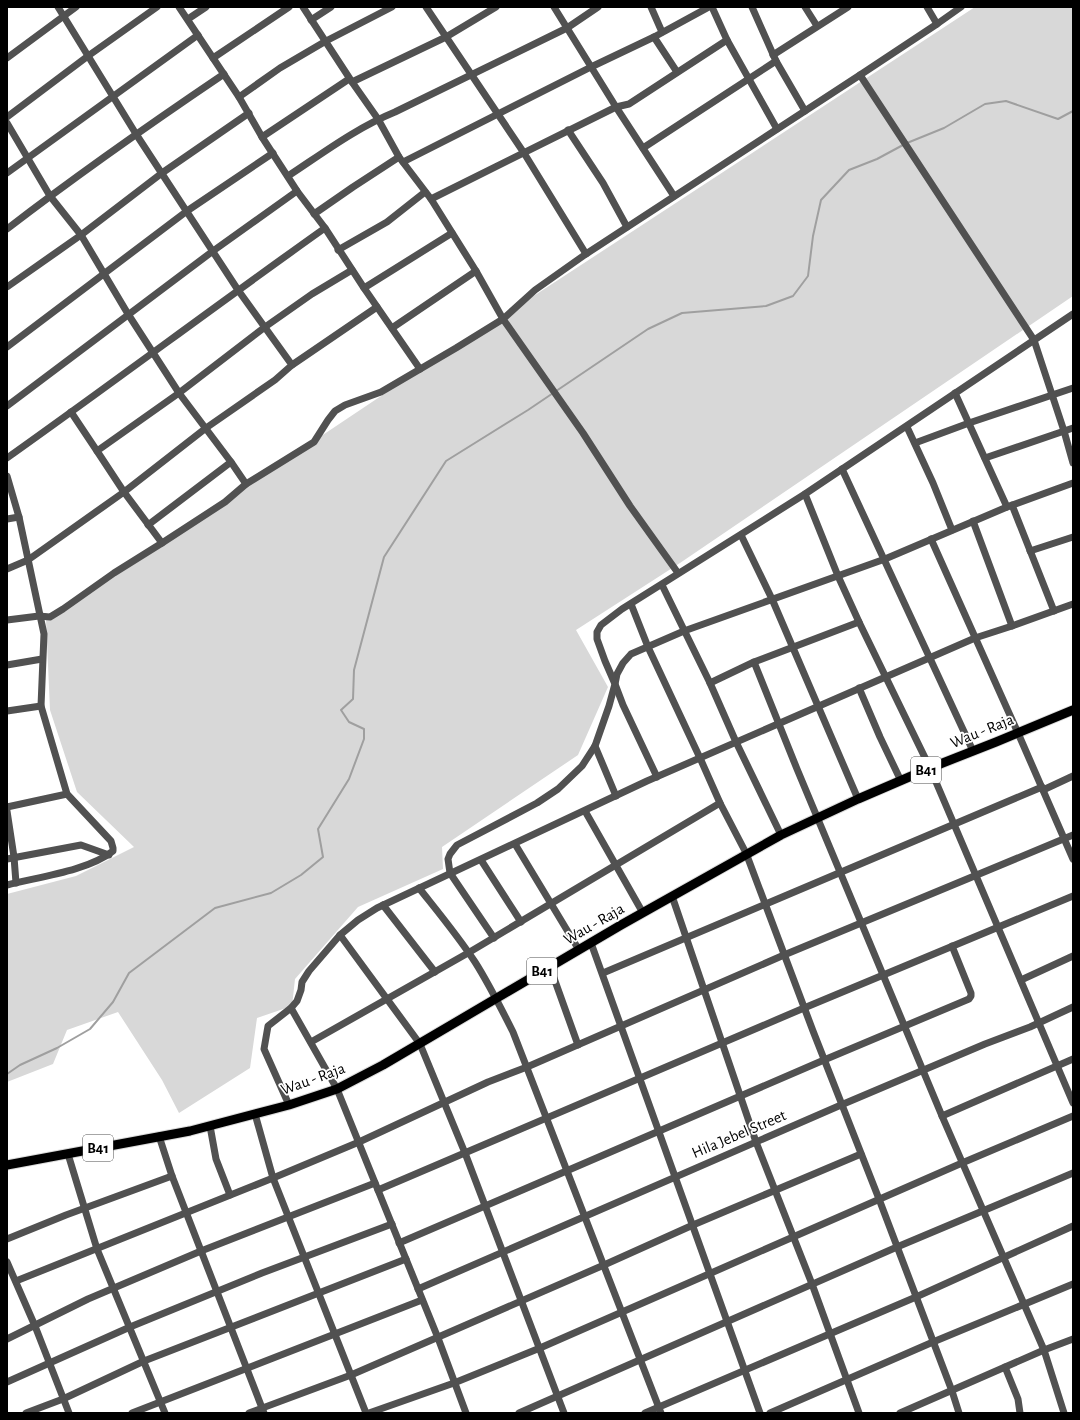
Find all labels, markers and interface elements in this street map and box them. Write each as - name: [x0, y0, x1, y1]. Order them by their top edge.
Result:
- street label: Wau - Raja: [948, 711, 1016, 752]
- road number: B41: [911, 757, 941, 783]
- street label: Wau - Raja: [561, 900, 627, 948]
- road number: B41: [527, 958, 557, 984]
- street label: Wau - Raja: [279, 1060, 347, 1099]
- street label: Hila Jebel Street: [690, 1107, 788, 1161]
- road number: B41: [83, 1135, 113, 1161]

